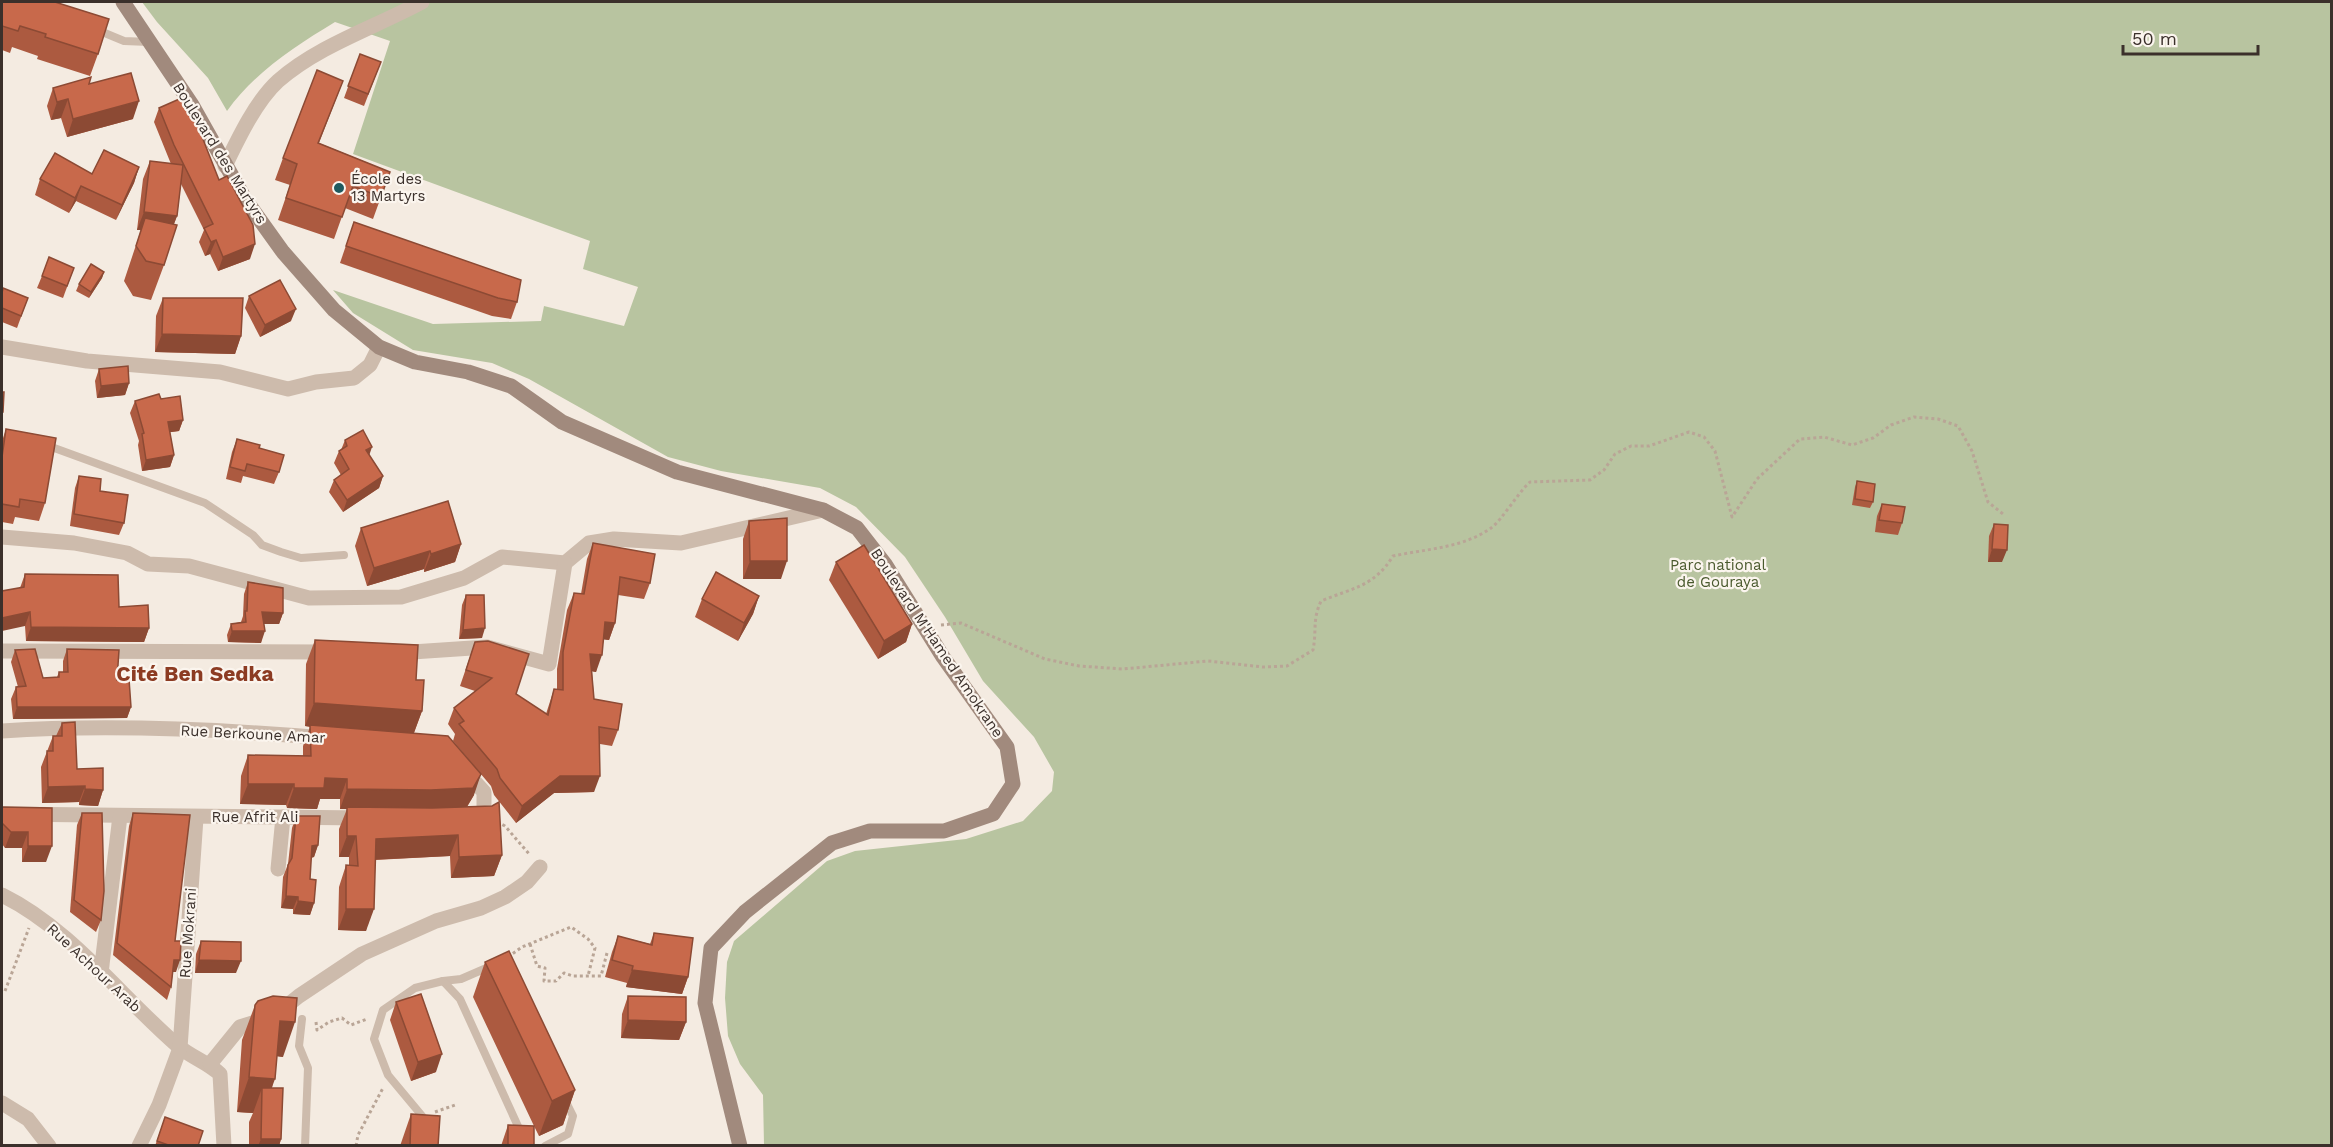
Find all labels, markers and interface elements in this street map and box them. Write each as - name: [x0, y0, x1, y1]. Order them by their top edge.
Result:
- scale bar: [2123, 18, 2258, 56]
- text: 50 m: [2132, 28, 2177, 49]
- street label: Boulevard des Martyrs: [169, 79, 271, 227]
- place label: École des 13 Martyrs: [351, 170, 425, 205]
- marker: École des 13 Martyrs: [332, 181, 346, 195]
- street label: Boulevard M'Hamed Amokrane: [867, 545, 1007, 741]
- park label: Parc national de Gouraya: [1670, 556, 1766, 591]
- district label: Cité Ben Sedka: [116, 661, 274, 686]
- street label: Rue Berkoune Amar: [180, 721, 326, 747]
- street label: Rue Afrit Ali: [211, 808, 299, 826]
- street label: Rue Mokrani: [176, 887, 200, 979]
- street label: Rue Achour Arab: [43, 920, 145, 1016]

